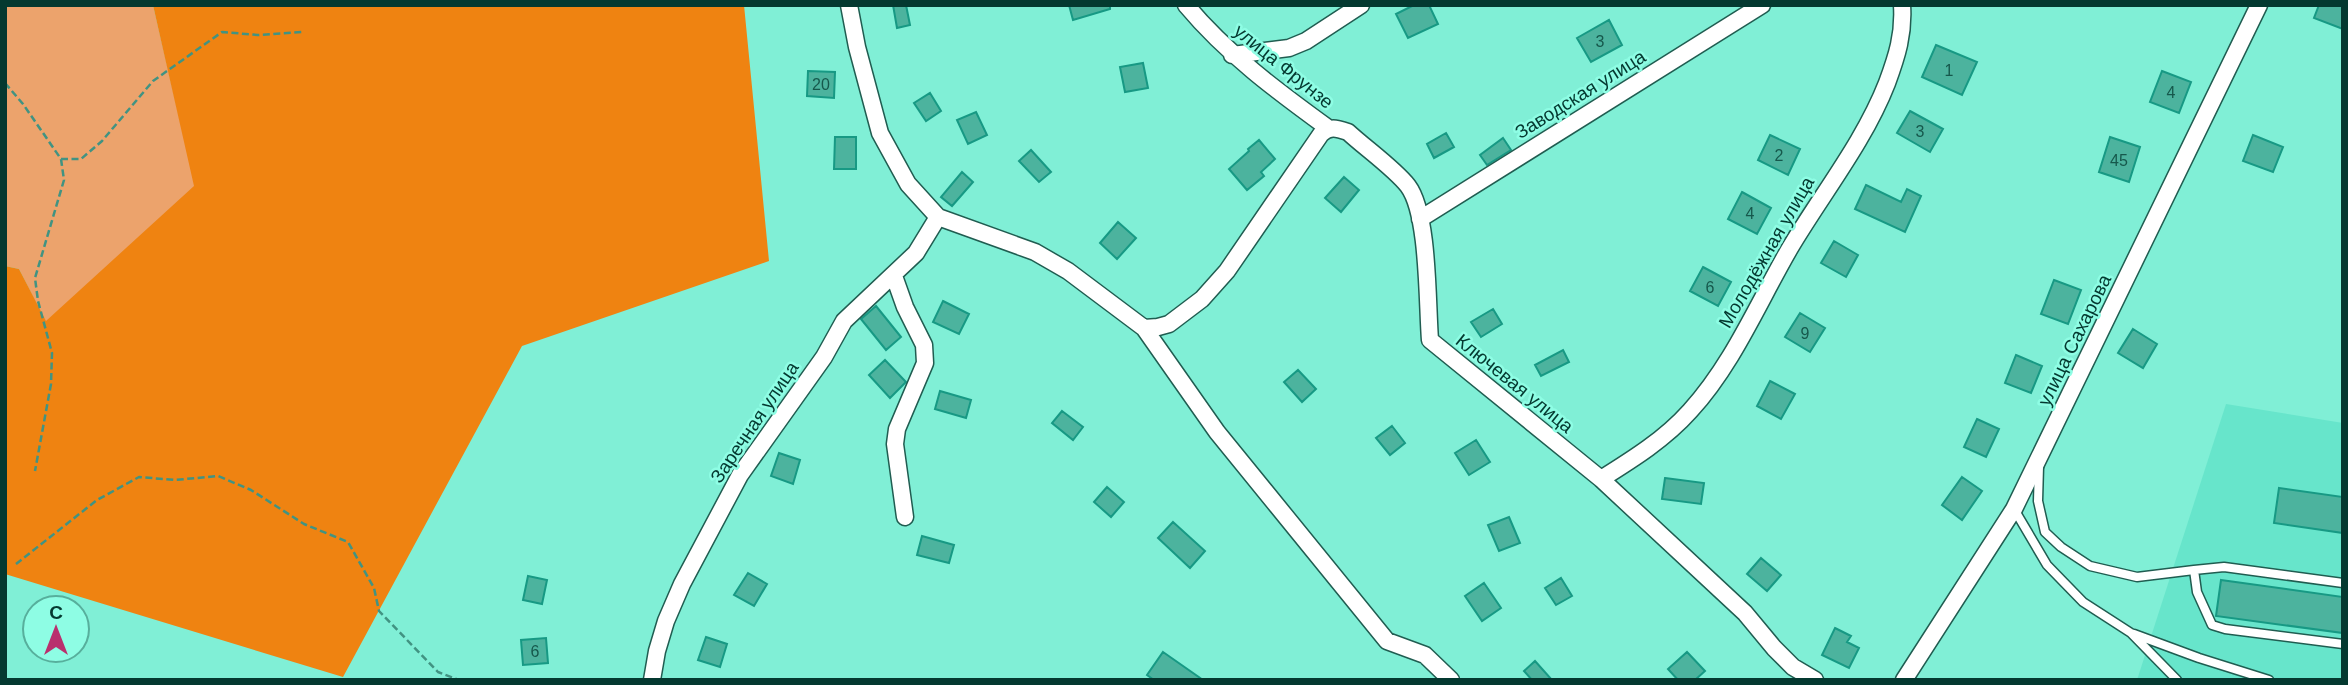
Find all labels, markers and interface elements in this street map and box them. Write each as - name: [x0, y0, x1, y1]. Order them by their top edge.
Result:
- street label: улица Фрунзе: [1230, 20, 1337, 113]
- house number: 3: [1596, 33, 1605, 50]
- street label: Заводская улица: [1511, 46, 1650, 143]
- house number: 1: [1945, 62, 1954, 79]
- house number: 20: [812, 76, 830, 93]
- house number: 4: [2167, 84, 2176, 101]
- house number: 3: [1916, 123, 1925, 140]
- house number: 2: [1775, 147, 1784, 164]
- house number: 45: [2110, 152, 2128, 169]
- street label: Молодёжная улица: [1715, 173, 1818, 331]
- house number: 4: [1746, 205, 1755, 222]
- street label: улица Сахарова: [2034, 271, 2116, 409]
- house number: 6: [1706, 279, 1715, 296]
- house number: 9: [1801, 325, 1810, 342]
- street label: Ключевая улица: [1452, 330, 1578, 437]
- street label: Заречная улица: [706, 357, 803, 487]
- north arrow: [21, 594, 91, 664]
- text: С: [49, 602, 63, 623]
- house number: 6: [531, 643, 540, 660]

